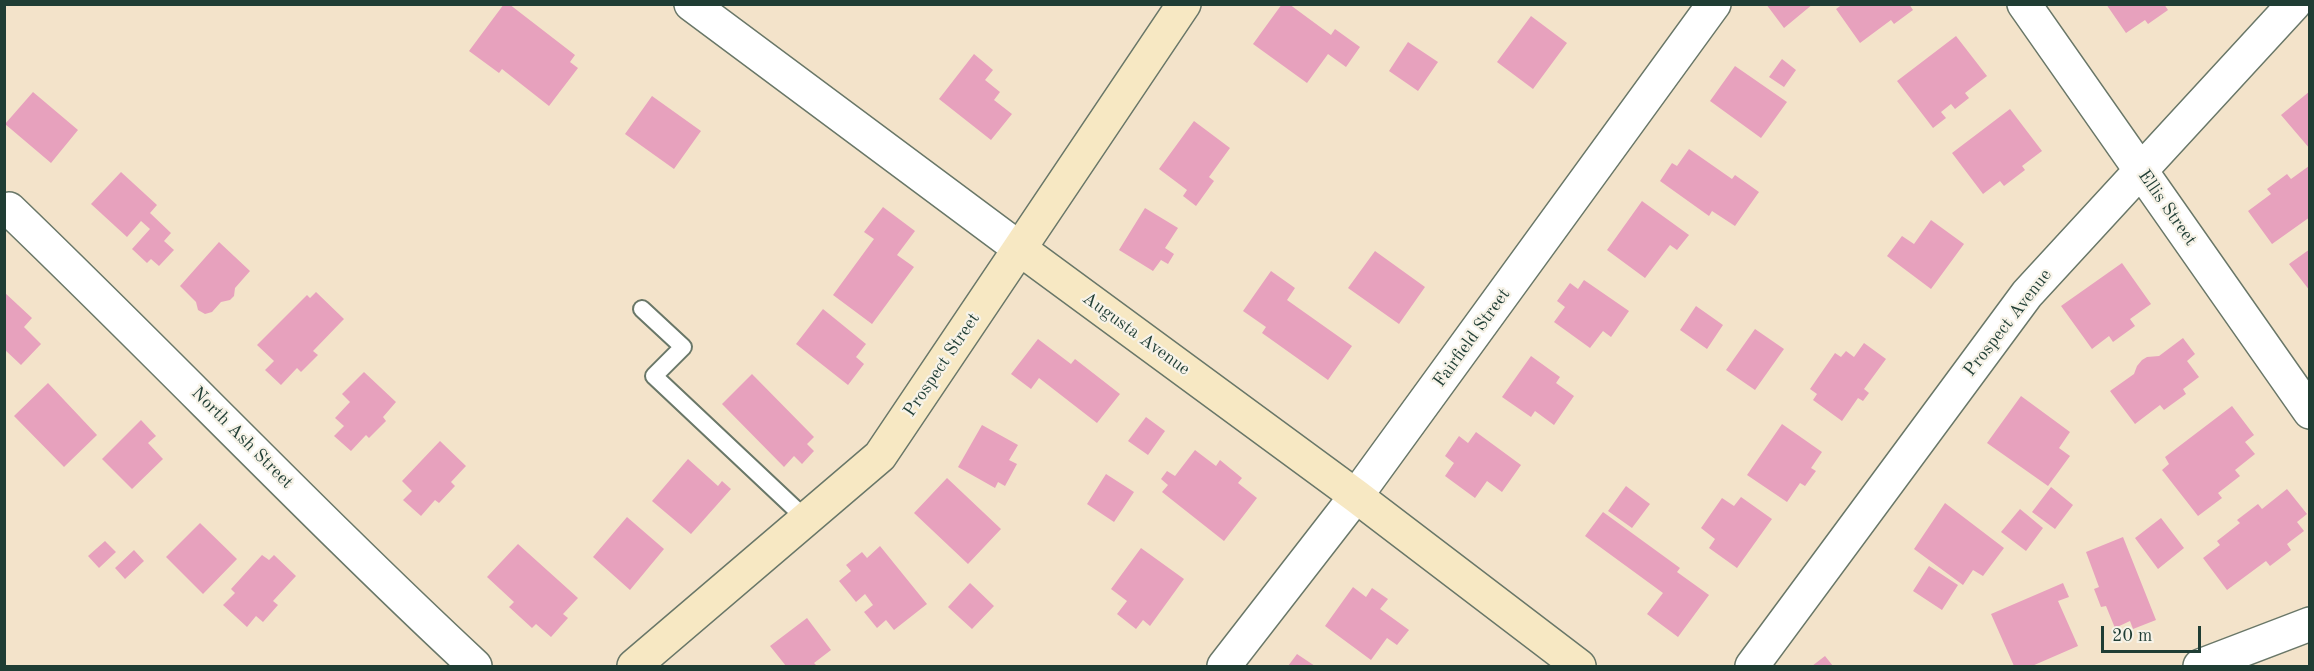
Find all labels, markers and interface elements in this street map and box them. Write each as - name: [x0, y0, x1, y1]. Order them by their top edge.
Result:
- street label: Ellis Street: [2133, 166, 2201, 250]
- street label: Prospect Avenue: [1959, 265, 2057, 381]
- street label: Fairfield Street: [1429, 284, 1515, 392]
- street label: Augusta Avenue: [1078, 288, 1194, 380]
- street label: Prospect Street: [899, 309, 985, 421]
- street label: North Ash Street: [186, 382, 298, 494]
- scale bar: [2104, 614, 2204, 652]
- text: 20 m: [2112, 627, 2152, 645]

